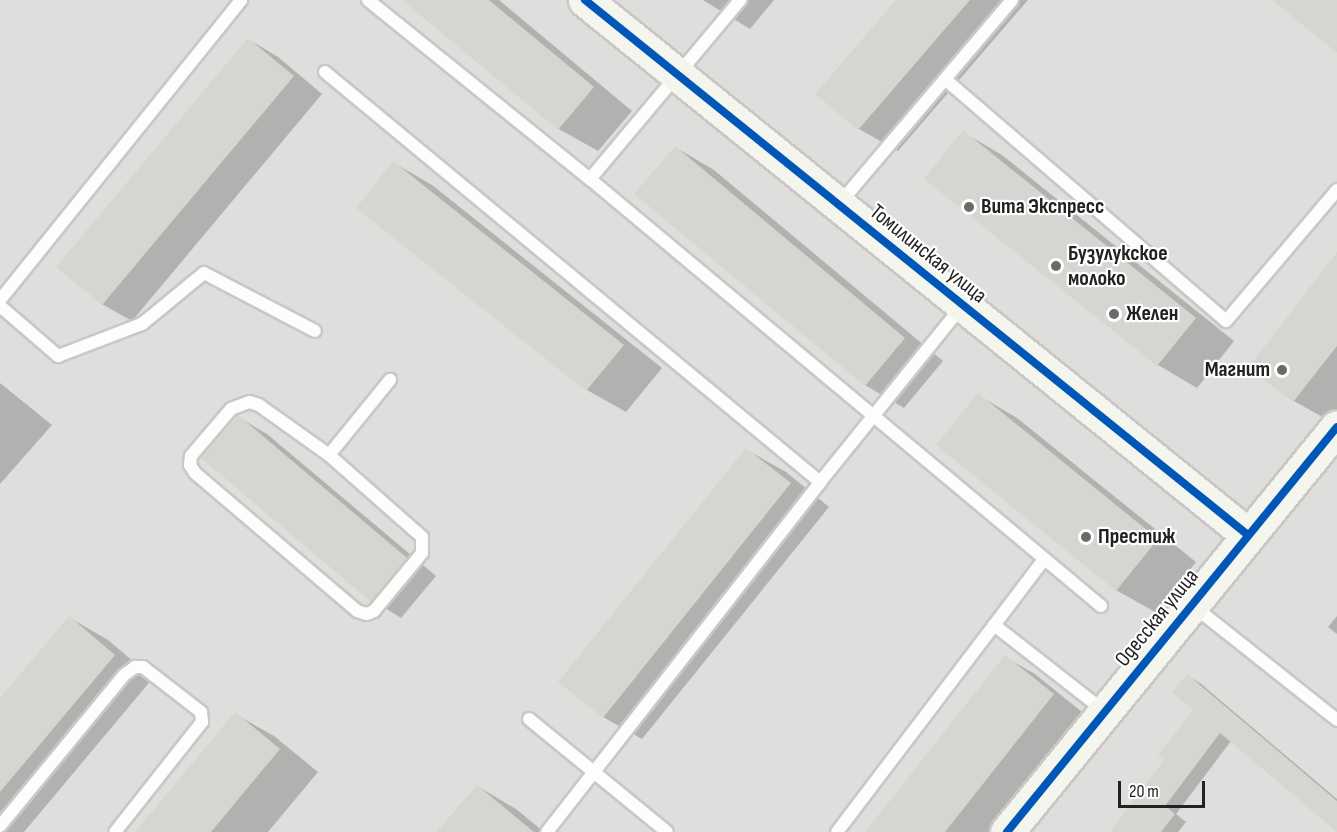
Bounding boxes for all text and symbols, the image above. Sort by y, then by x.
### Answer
place label: Вита Экспресс [981,194,1104,220]
street label: Томилинская улица [864,199,992,309]
marker: Вита Экспресс [962,200,976,214]
place label: Бузулукское молоко [1068,240,1168,292]
marker: Бузулукское молоко [1049,259,1063,273]
place label: Желен [1126,301,1178,327]
marker: Желен [1107,307,1121,321]
place label: Магнит [1205,357,1270,383]
marker: Магнит [1275,363,1289,377]
place label: Престиж [1098,524,1175,550]
marker: Престиж [1079,530,1093,544]
street label: Одесская улица [1110,564,1204,672]
scale bar [1121,769,1208,807]
text: 20 m [1129,781,1159,802]

